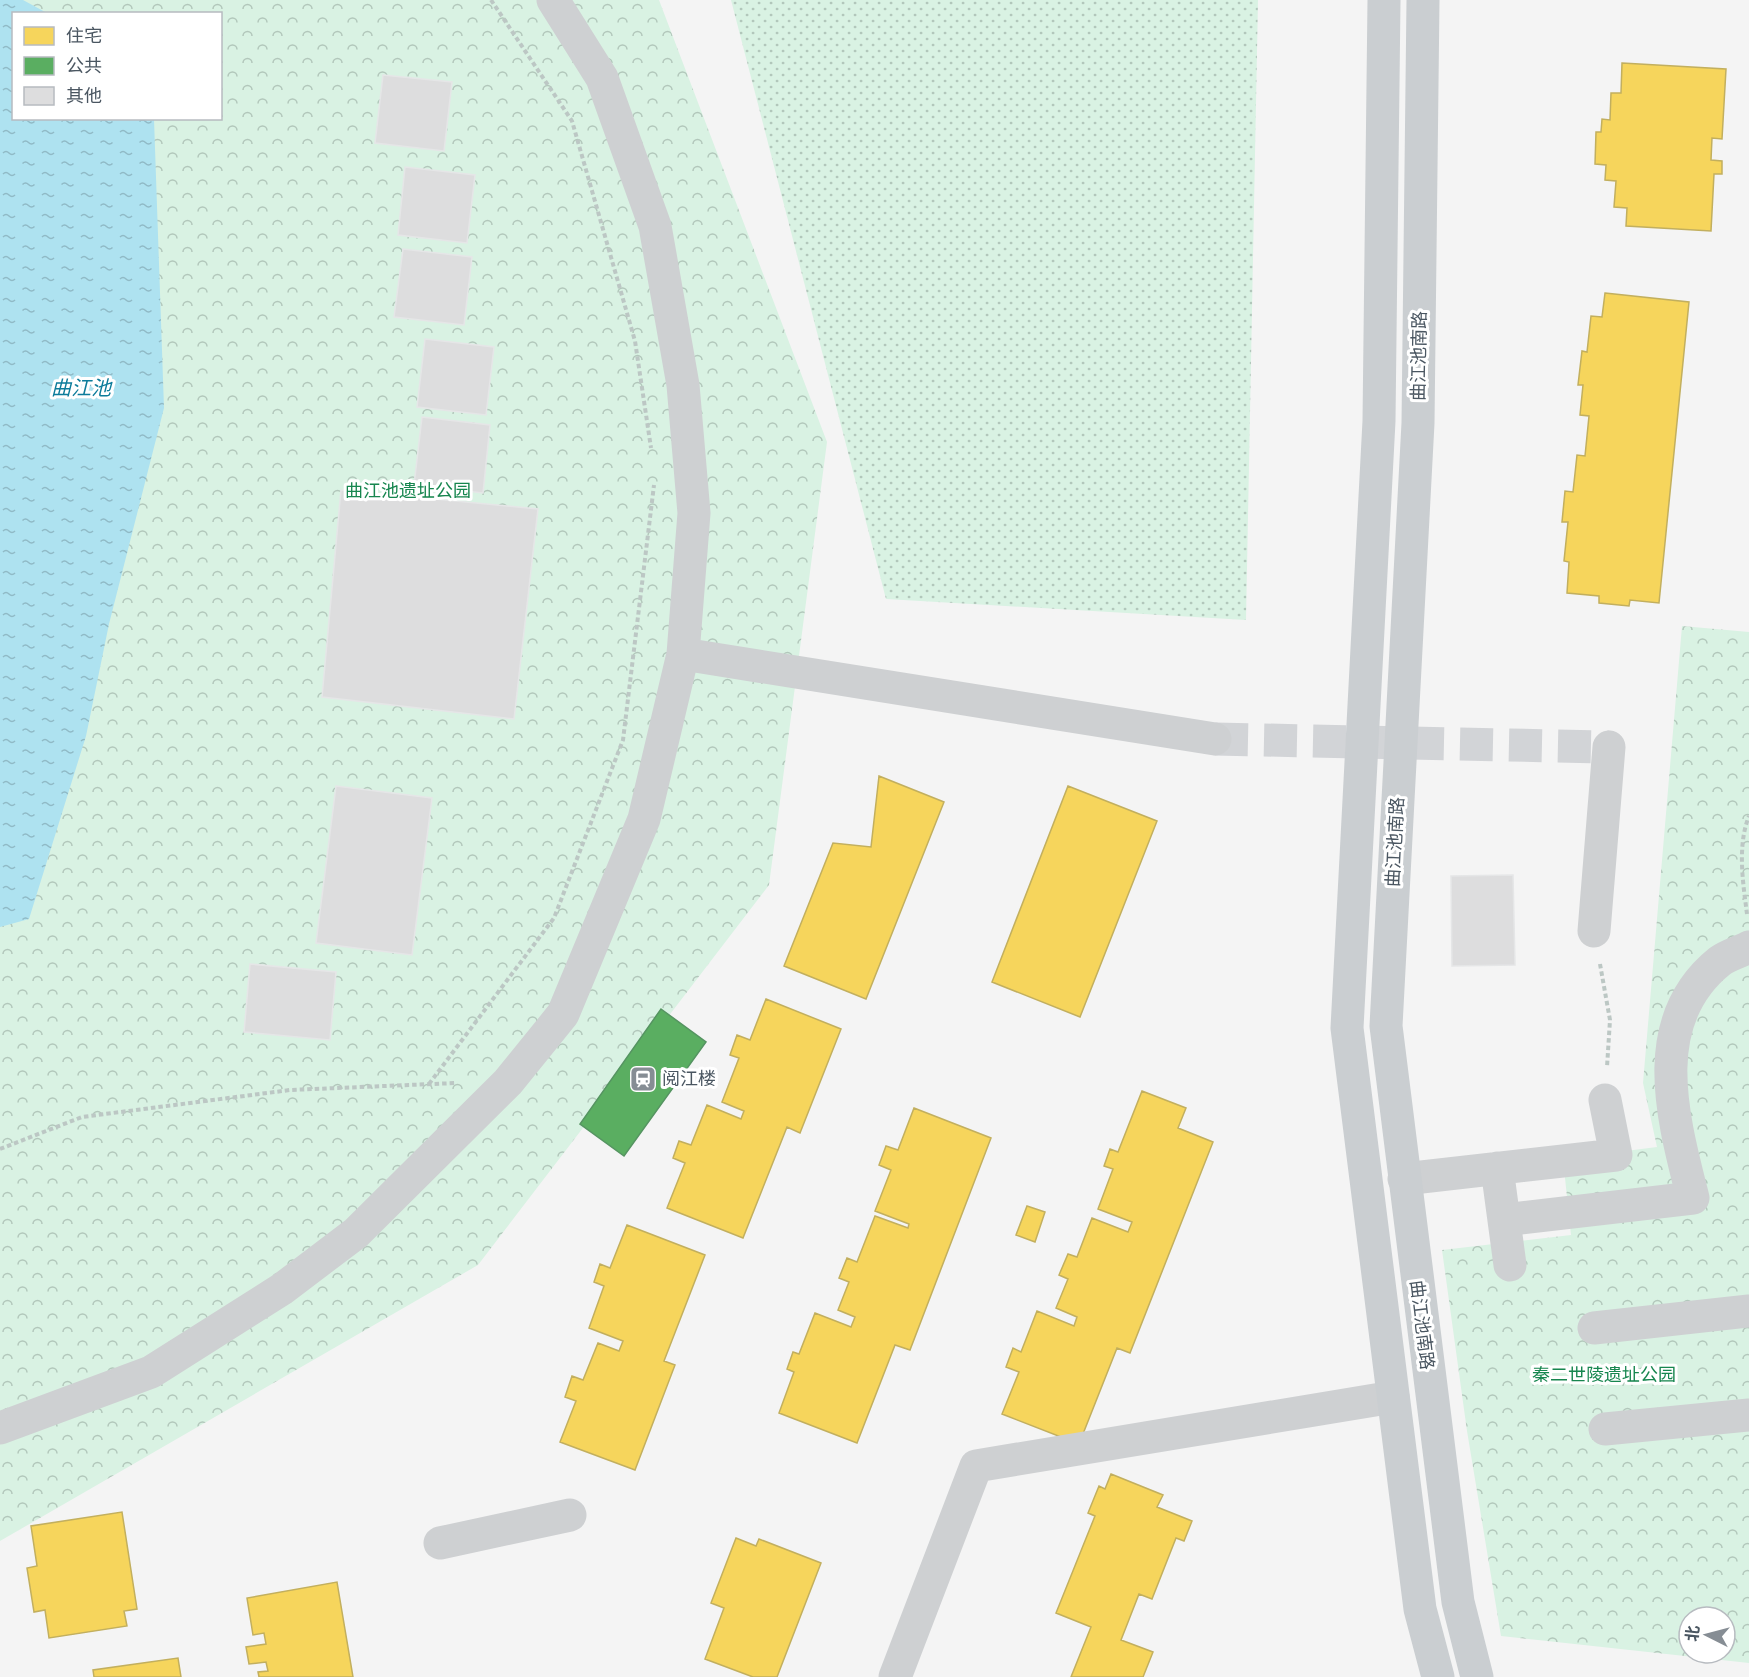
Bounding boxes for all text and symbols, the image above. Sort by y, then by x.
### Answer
legend [12,12,222,120]
text: 住宅 [66,25,102,47]
text: 公共 [66,55,102,77]
text: 其他 [66,85,102,107]
street label: 曲江池南路 [1407,311,1431,401]
water label: 曲江池 [51,376,113,400]
park label: 曲江池遗址公园 [345,480,471,502]
street label: 曲江池南路 [1382,796,1408,888]
station icon: 阅江楼 [628,1064,658,1094]
place label: 阅江楼 [662,1068,716,1090]
street label: 曲江池南路 [1406,1279,1438,1371]
park label: 秦二世陵遗址公园 [1532,1364,1676,1386]
north arrow [1677,1605,1737,1665]
text: 北 [1682,1625,1703,1642]

